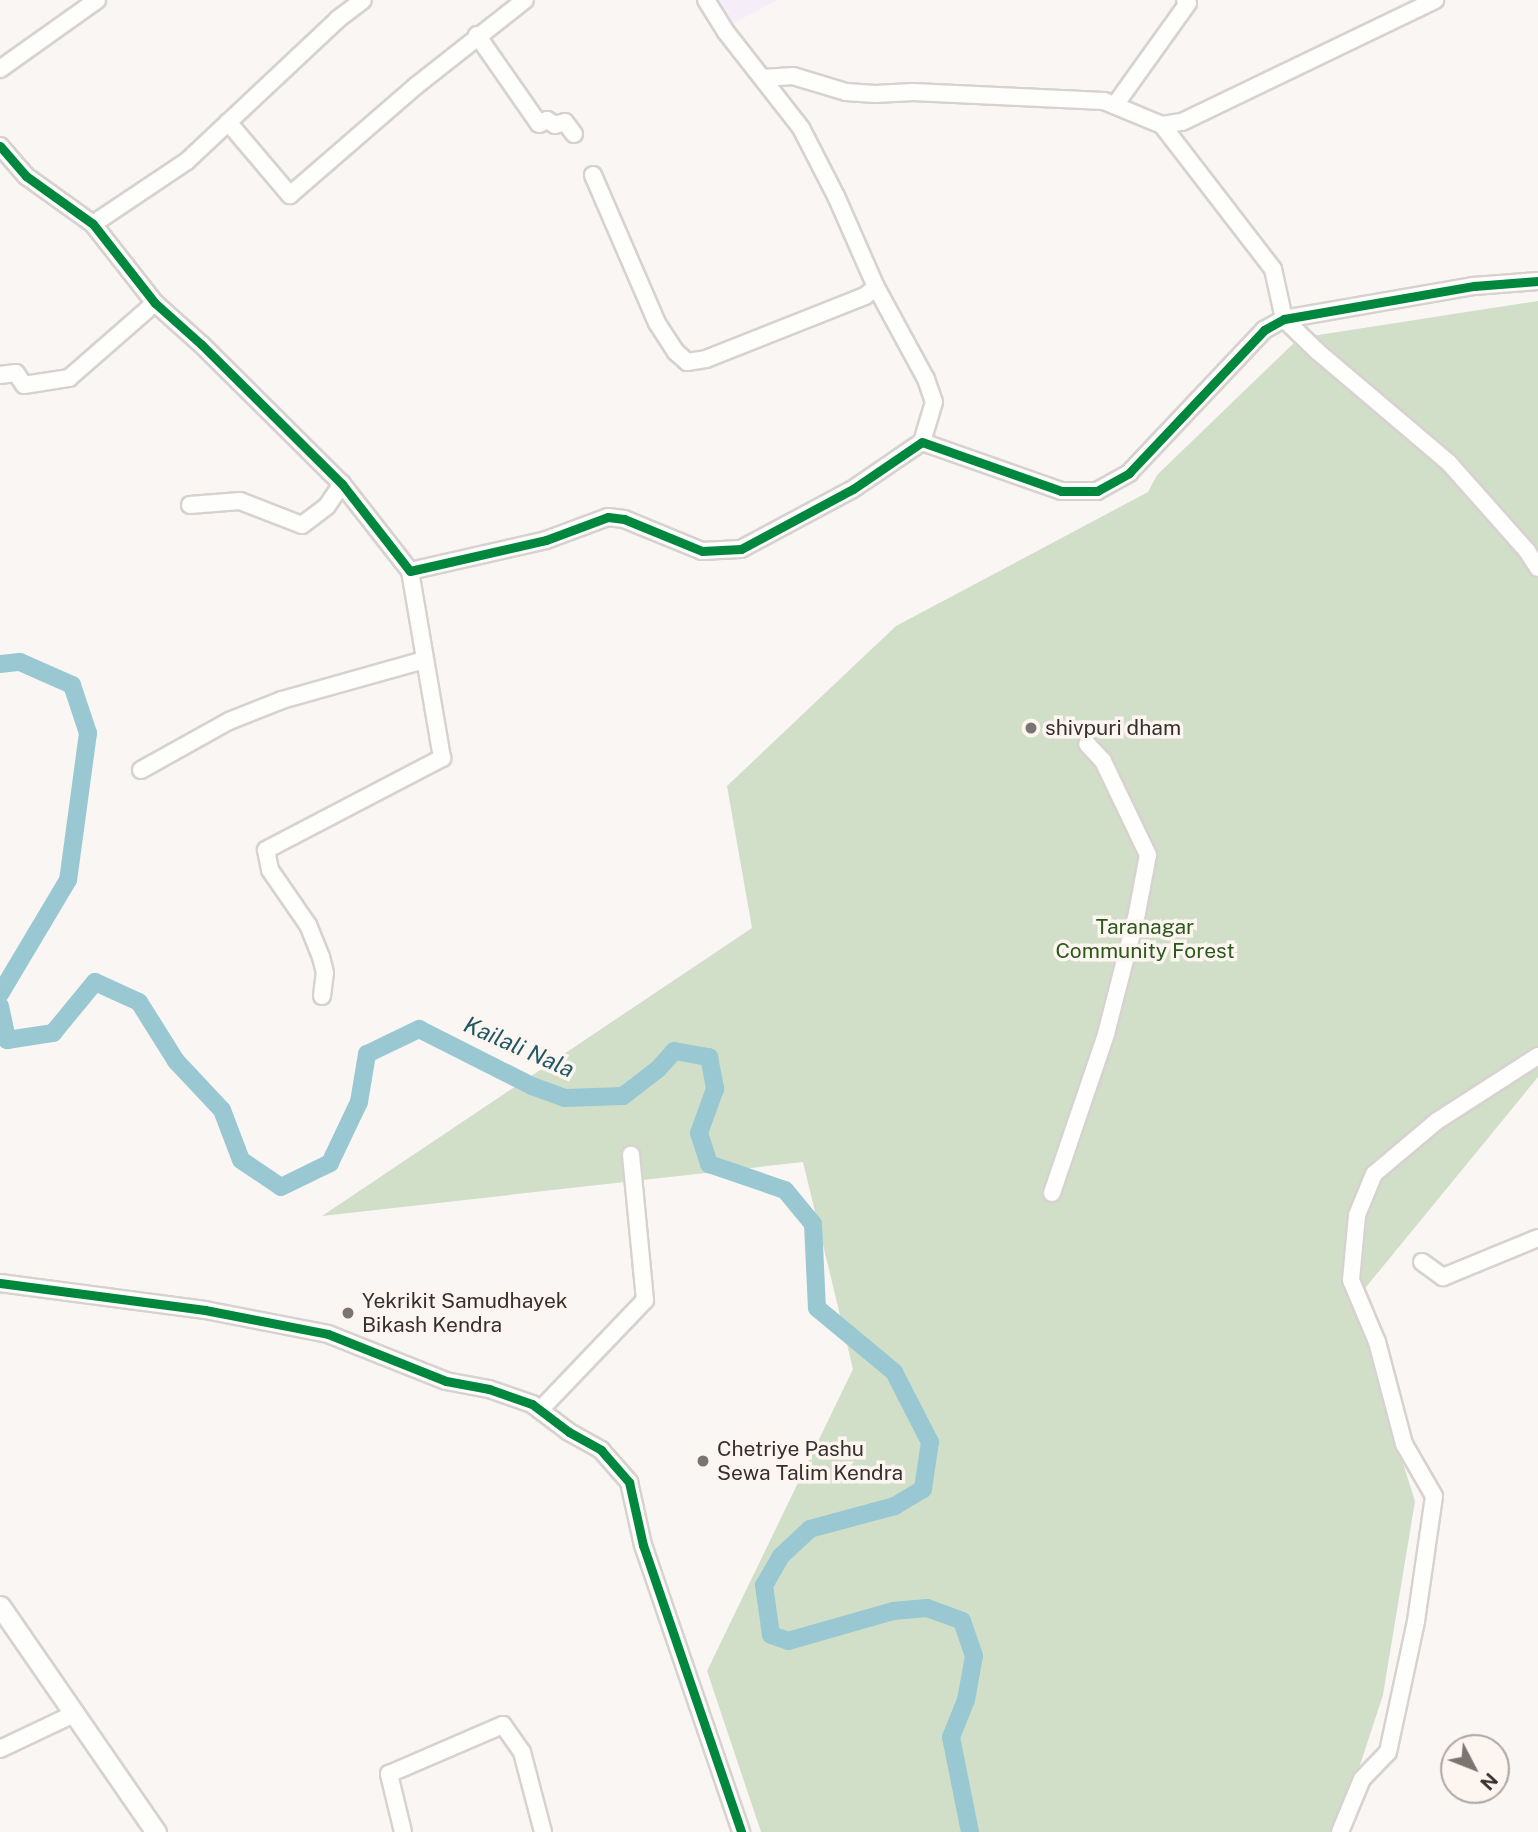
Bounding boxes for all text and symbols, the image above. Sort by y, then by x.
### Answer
place label: shivpuri dham [1045,715,1181,741]
marker: shivpuri dham [1023,720,1039,736]
park label: Taranagar Community Forest [1055,914,1235,964]
water label: Kailali Nala [460,1010,578,1084]
place label: Yekrikit Samudhayek Bikash Kendra [362,1288,568,1338]
marker: Yekrikit Samudhayek Bikash Kendra [340,1305,356,1321]
place label: Chetriye Pashu Sewa Talim Kendra [717,1436,903,1486]
marker: Chetriye Pashu Sewa Talim Kendra [695,1453,711,1469]
north arrow [1440,1734,1510,1804]
text: N [1476,1769,1502,1795]

